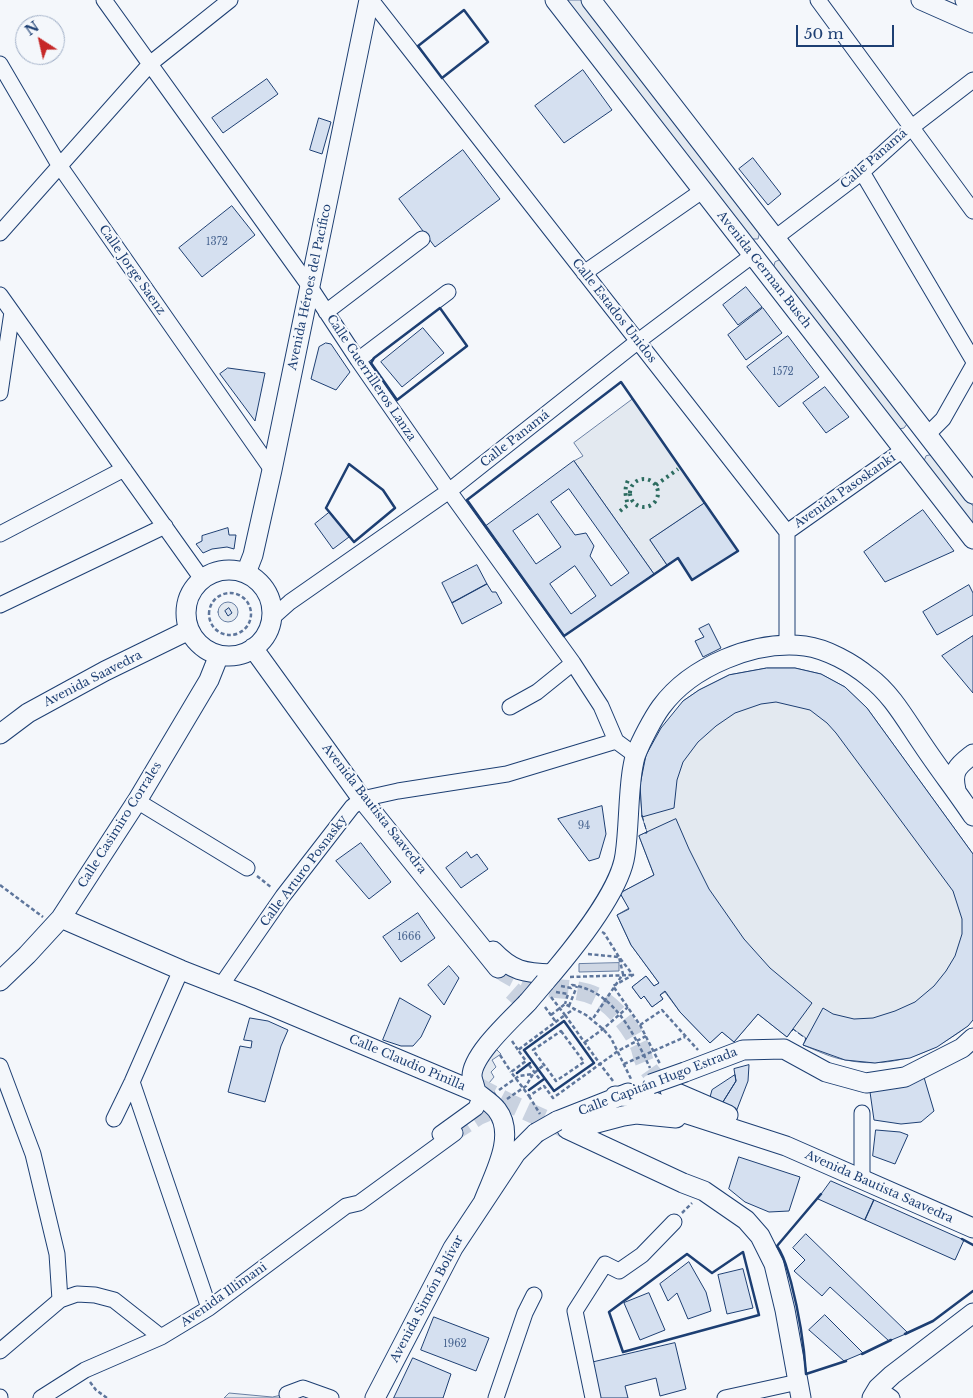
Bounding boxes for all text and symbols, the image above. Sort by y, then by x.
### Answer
north arrow [15,15,65,65]
scale bar [798,15,896,47]
text: N [21,17,43,40]
text: 50 m [804,24,844,43]
street label: Calle Panamá [838,126,910,192]
street label: Avenida Héroes del Pacífico [285,203,335,371]
street label: Avenida German Busch [714,209,814,331]
street label: Calle Jorge Saenz [96,222,168,318]
house number: 1372 [206,236,228,248]
street label: Calle Estados Unidos [569,256,659,366]
street label: Calle Guerrilleros Lanza [323,312,419,444]
house number: 1572 [772,366,794,378]
street label: Calle Panamá [478,408,552,470]
street label: Avenida Pasoskanki [792,451,898,531]
street label: Avenida Saavedra [41,648,145,710]
street label: Avenida Bautista Saavedra [319,741,429,877]
street label: Calle Casimiro Corrales [75,759,165,891]
street label: Calle Arturo Posnasky [257,813,351,929]
house number: 94 [578,820,590,832]
house number: 1666 [397,931,421,943]
street label: Calle Claudio Pinilla [347,1032,467,1094]
street label: Calle Capitán Hugo Estrada [577,1045,739,1119]
street label: Avenida Bautista Saavedra [803,1148,955,1226]
street label: Avenida Simón Bolívar [387,1233,467,1365]
street label: Avenida Illimani [178,1260,270,1330]
house number: 1962 [443,1338,467,1350]

